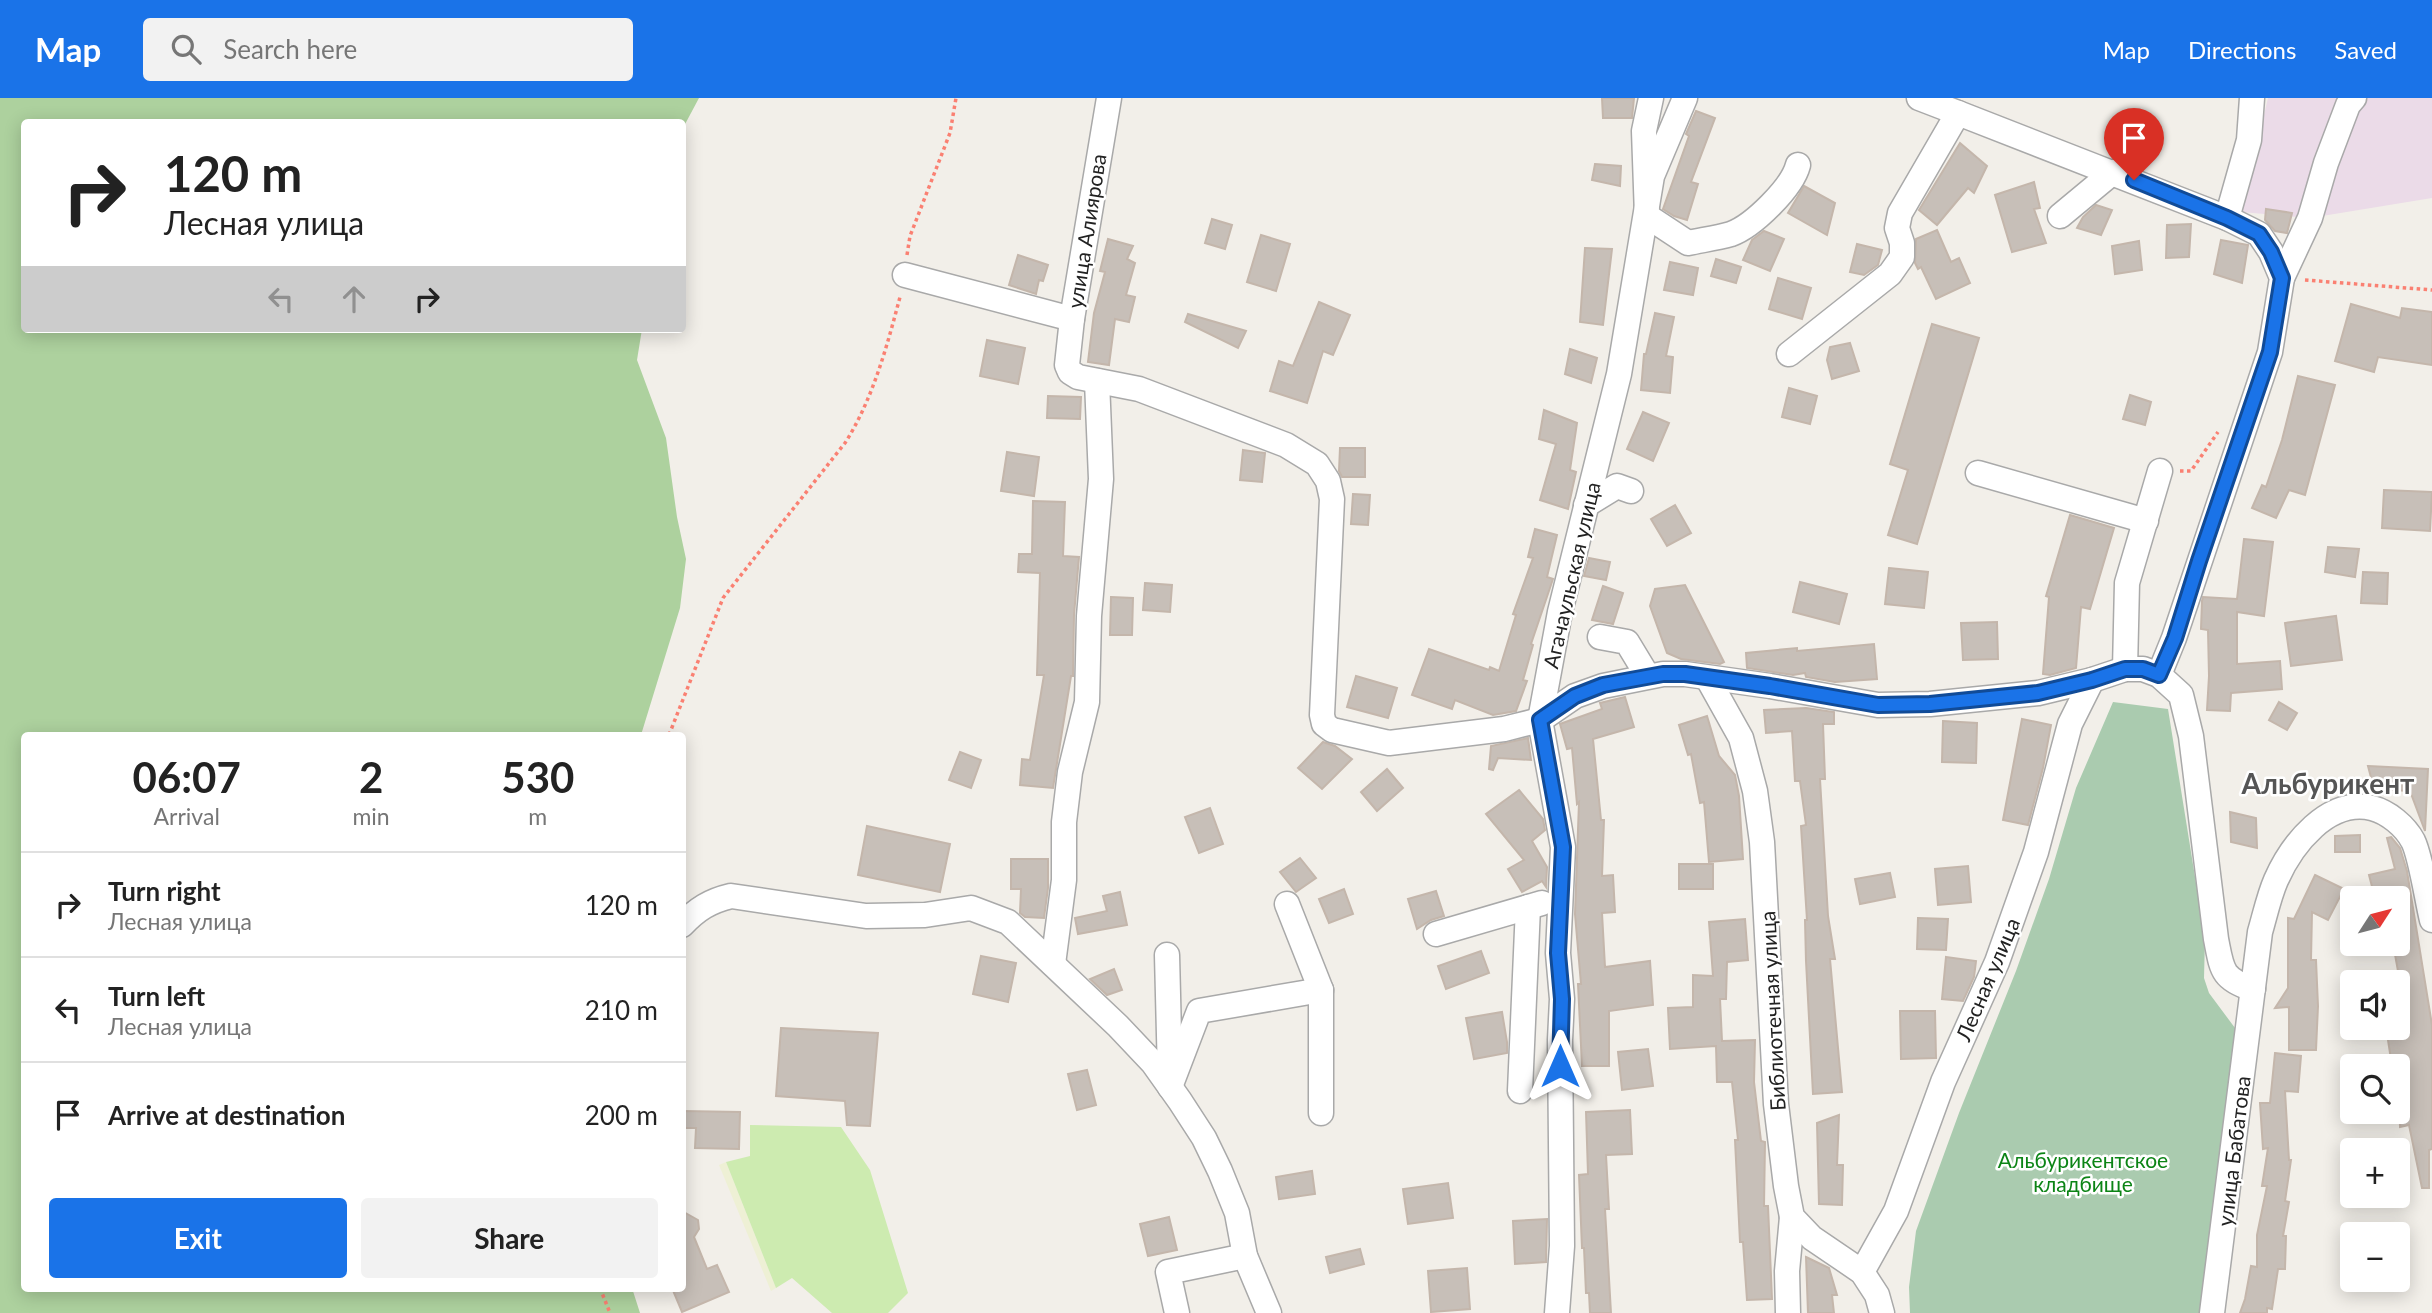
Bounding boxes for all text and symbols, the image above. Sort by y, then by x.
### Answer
search box [143,18,633,81]
text: Map [35,29,101,69]
icon: search [167,30,205,68]
text: Search here [223,33,357,65]
text: Map [2103,35,2150,64]
text: Directions [2188,35,2296,64]
text: Saved [2334,35,2397,64]
pin [2104,108,2164,180]
icon: arrive [2115,119,2153,157]
text: 120 m [164,144,302,202]
icon: right [49,147,140,238]
street label: улица Алиярова [1061,152,1111,310]
text: Лесная улица [164,203,364,242]
icon: left [262,280,300,318]
icon: ahead [335,280,373,318]
icon: right [408,280,446,318]
street label: Агачаульская улица [1537,479,1605,671]
text: 06:07 [133,752,241,802]
text: 2 [359,752,383,802]
text: 530 [501,752,574,802]
district label: Альбурикент [2241,766,2415,800]
text: Arrival [154,802,220,830]
text: min [352,802,390,830]
text: m [528,802,547,830]
text: Turn right [108,875,221,907]
icon: right [49,886,87,924]
north arrow [2340,886,2410,956]
map controls [2340,886,2410,1292]
text: 120 m [585,889,658,921]
text: Лесная улица [108,907,252,935]
street label: Библиотечная улица [1754,910,1790,1112]
street label: Лесная улица [1949,914,2024,1045]
button: sound [2340,970,2410,1040]
text: Turn left [108,980,205,1012]
icon: left [49,991,87,1029]
text: 210 m [585,994,658,1026]
text: Лесная улица [108,1012,252,1040]
position arrow [1523,1029,1597,1103]
button: search [2340,1054,2410,1124]
street label: улица Бабатова [2211,1074,2255,1228]
icon: arrive [49,1096,87,1134]
text: Arrive at destination [108,1099,345,1131]
text: 200 m [585,1099,658,1131]
button: + [2340,1138,2410,1208]
park label: Альбурикентское кладбище [1998,1147,2168,1196]
button: Exit [49,1198,347,1278]
button: Share [361,1198,658,1278]
button: − [2340,1222,2410,1292]

